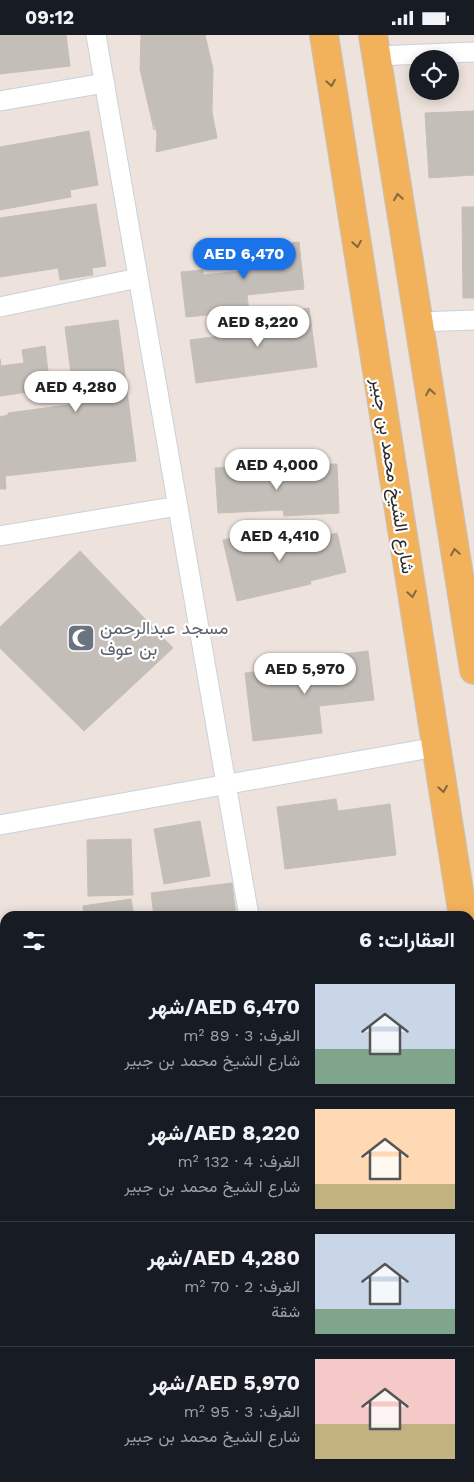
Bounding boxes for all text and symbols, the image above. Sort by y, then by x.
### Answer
text: 09:12 [25,6,74,29]
map controls [409,50,459,100]
button: locate [409,50,459,100]
one-way arrow [325,80,336,88]
one-way arrow [394,192,404,201]
pin: AED 6,470 [187,237,301,280]
one-way arrow [351,239,361,248]
text: AED 6,470 [204,244,284,263]
pin: AED 8,220 [201,305,315,348]
text: AED 8,220 [217,312,299,331]
pin: AED 4,280 [19,371,133,413]
street label: شارع الشيخ محمد بن جبير [366,376,419,575]
text: AED 4,280 [35,377,117,396]
one-way arrow [425,387,435,396]
pin: AED 4,000 [220,449,334,491]
text: AED 4,000 [236,455,318,474]
pin: AED 4,410 [223,519,337,562]
text: AED 4,410 [241,526,319,545]
one-way arrow [451,548,461,557]
one-way arrow [406,591,417,599]
place label: مسجد عبدالرحمن بن عوف [100,617,228,660]
mosque icon: مسجد عبدالرحمن بن عوف [66,623,96,653]
pin: AED 5,970 [248,653,362,695]
text: AED 5,970 [265,659,345,678]
one-way arrow [437,786,448,794]
icon: filters [20,927,48,955]
text: العقارات: 6 [359,927,455,952]
text: AED 6,470/شهر [149,994,300,1019]
icon: home [355,1004,415,1064]
text: الغرف: 3 · 89 m² [183,1026,300,1045]
text: شارع الشيخ محمد بن جبير [124,1051,300,1070]
text: AED 8,220/شهر [148,1120,300,1145]
icon: home [355,1129,415,1189]
text: الغرف: 4 · 132 m² [178,1152,300,1171]
text: شارع الشيخ محمد بن جبير [124,1177,300,1196]
text: AED 4,280/شهر [147,1245,300,1270]
icon: home [355,1254,415,1314]
text: الغرف: 2 · 70 m² [184,1277,300,1296]
text: شقة [271,1302,300,1321]
text: AED 5,970/شهر [150,1370,300,1395]
icon: home [355,1379,415,1439]
text: الغرف: 3 · 95 m² [184,1402,300,1421]
text: شارع الشيخ محمد بن جبير [124,1427,300,1446]

